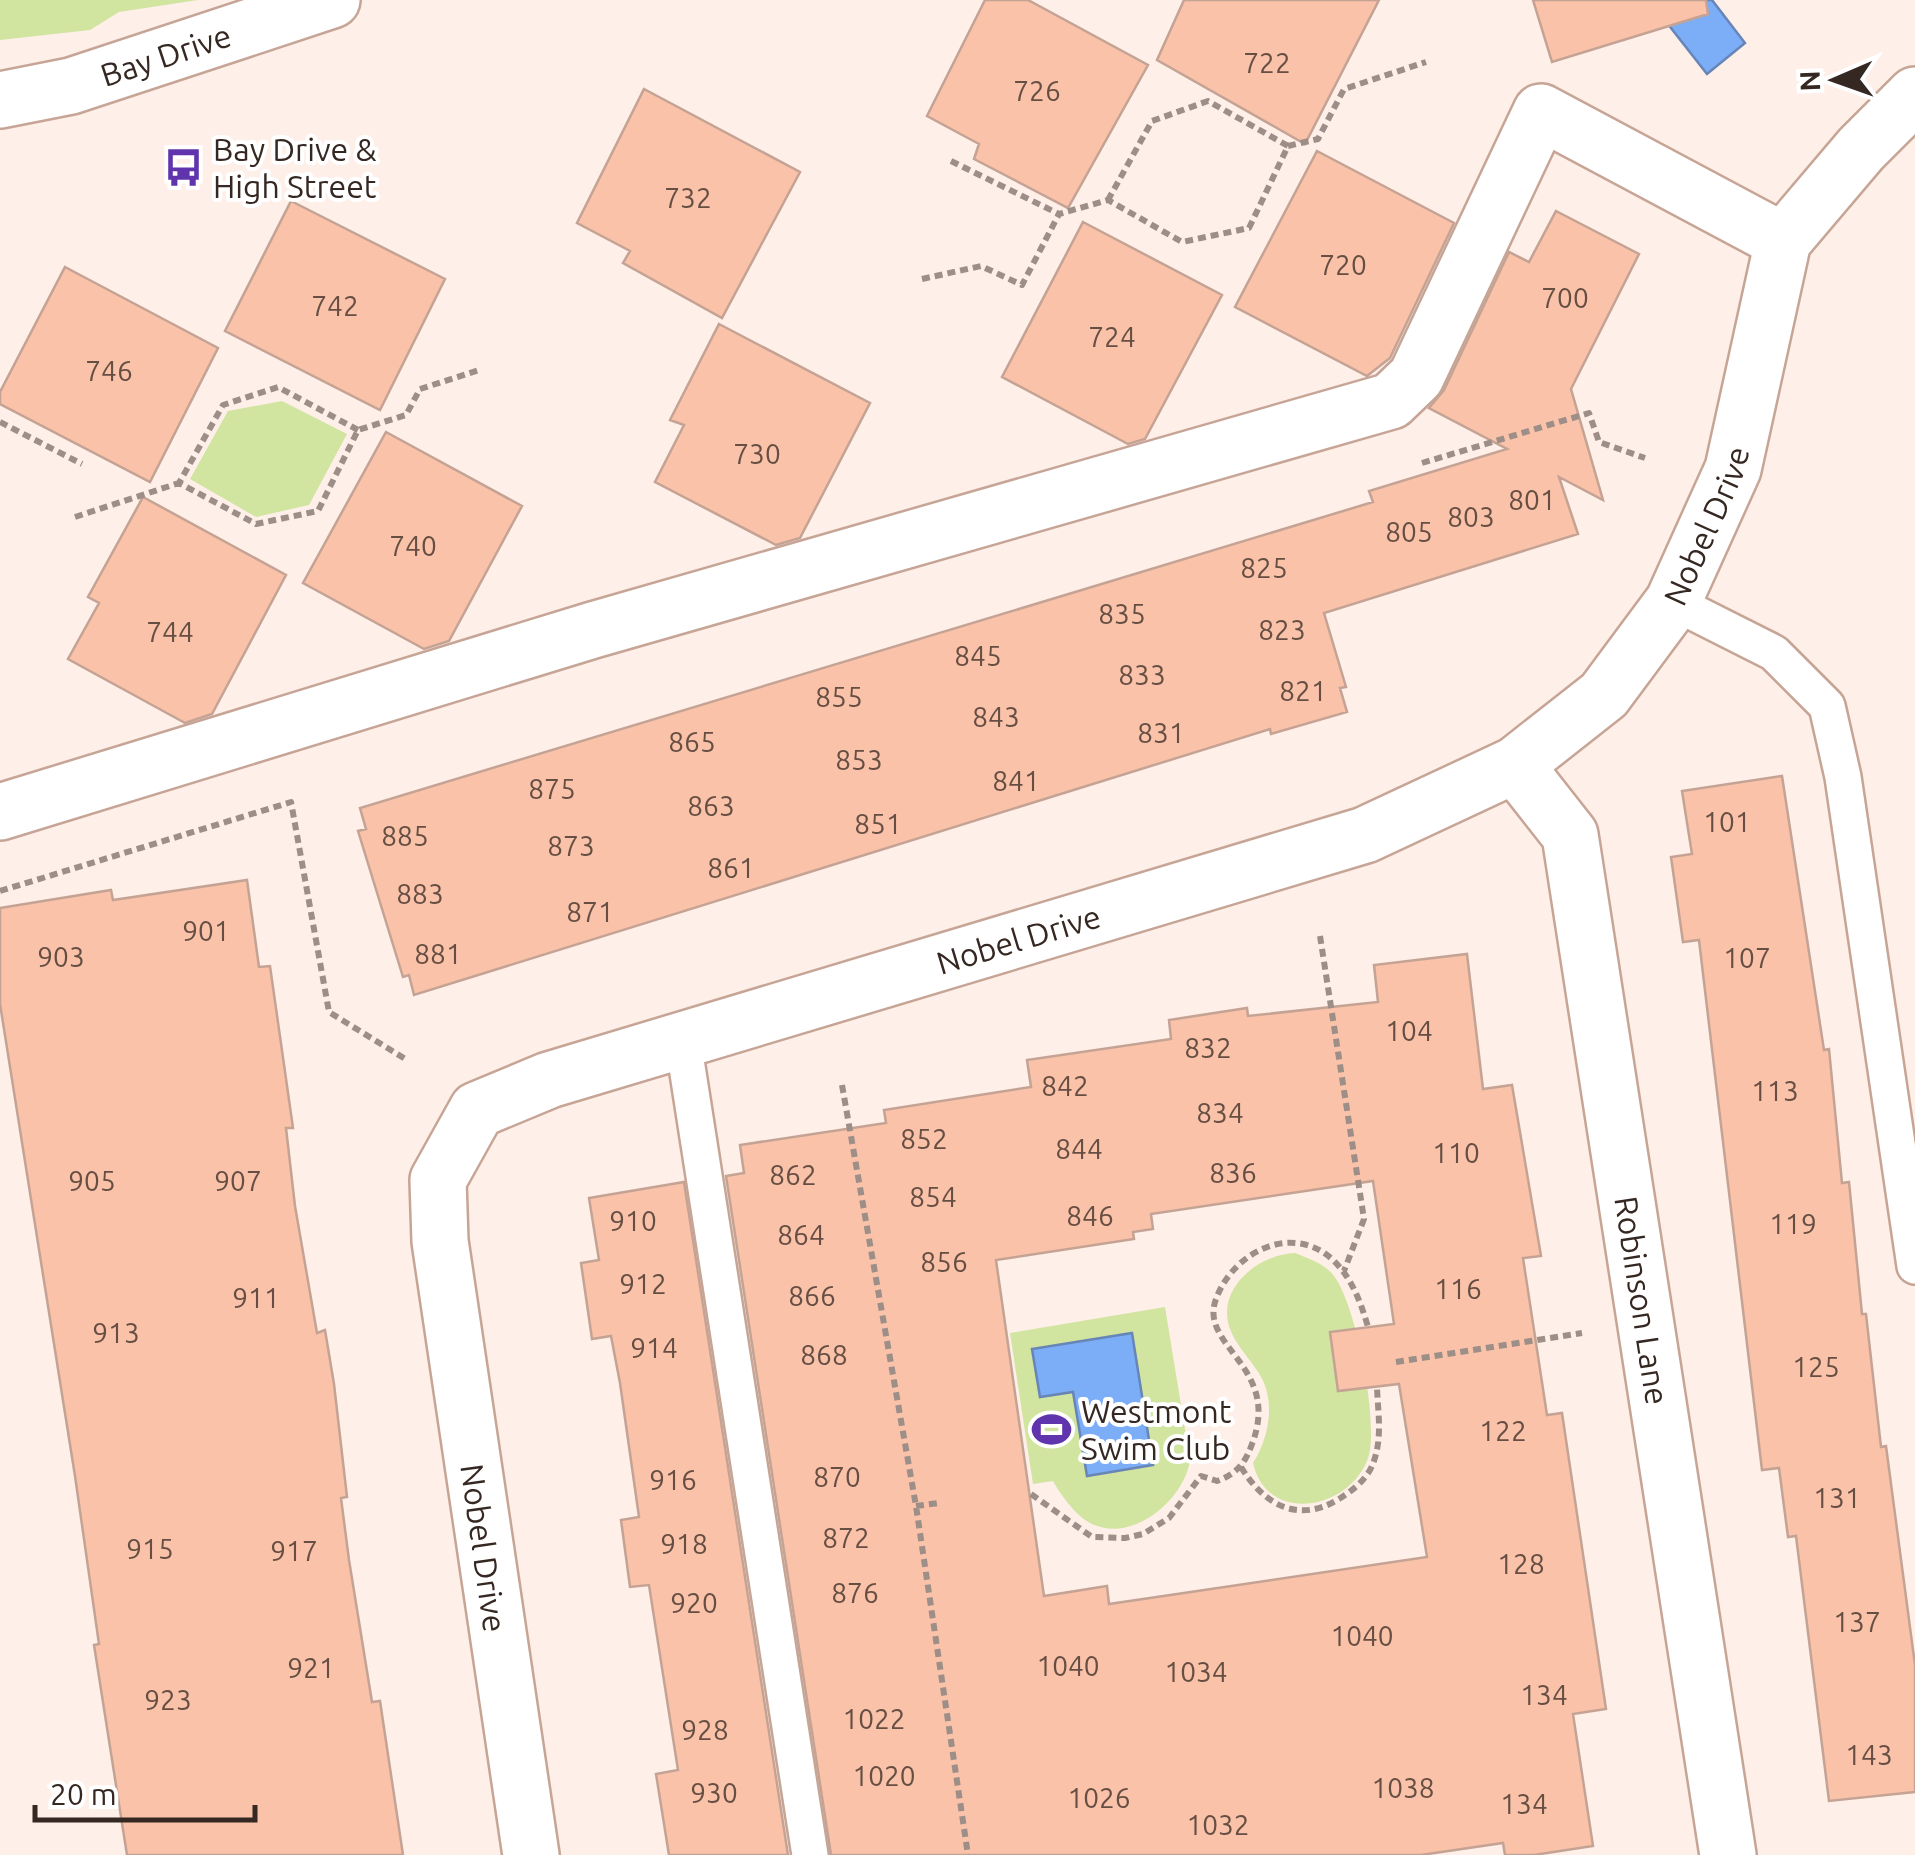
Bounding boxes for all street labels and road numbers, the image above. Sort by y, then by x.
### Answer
street label: Bay Drive [96,17,235,93]
street label: Nobel Drive [1656,443,1755,610]
street label: Nobel Drive [932,897,1105,981]
street label: Robinson Lane [1608,1194,1676,1407]
street label: Nobel Drive [454,1462,514,1634]

